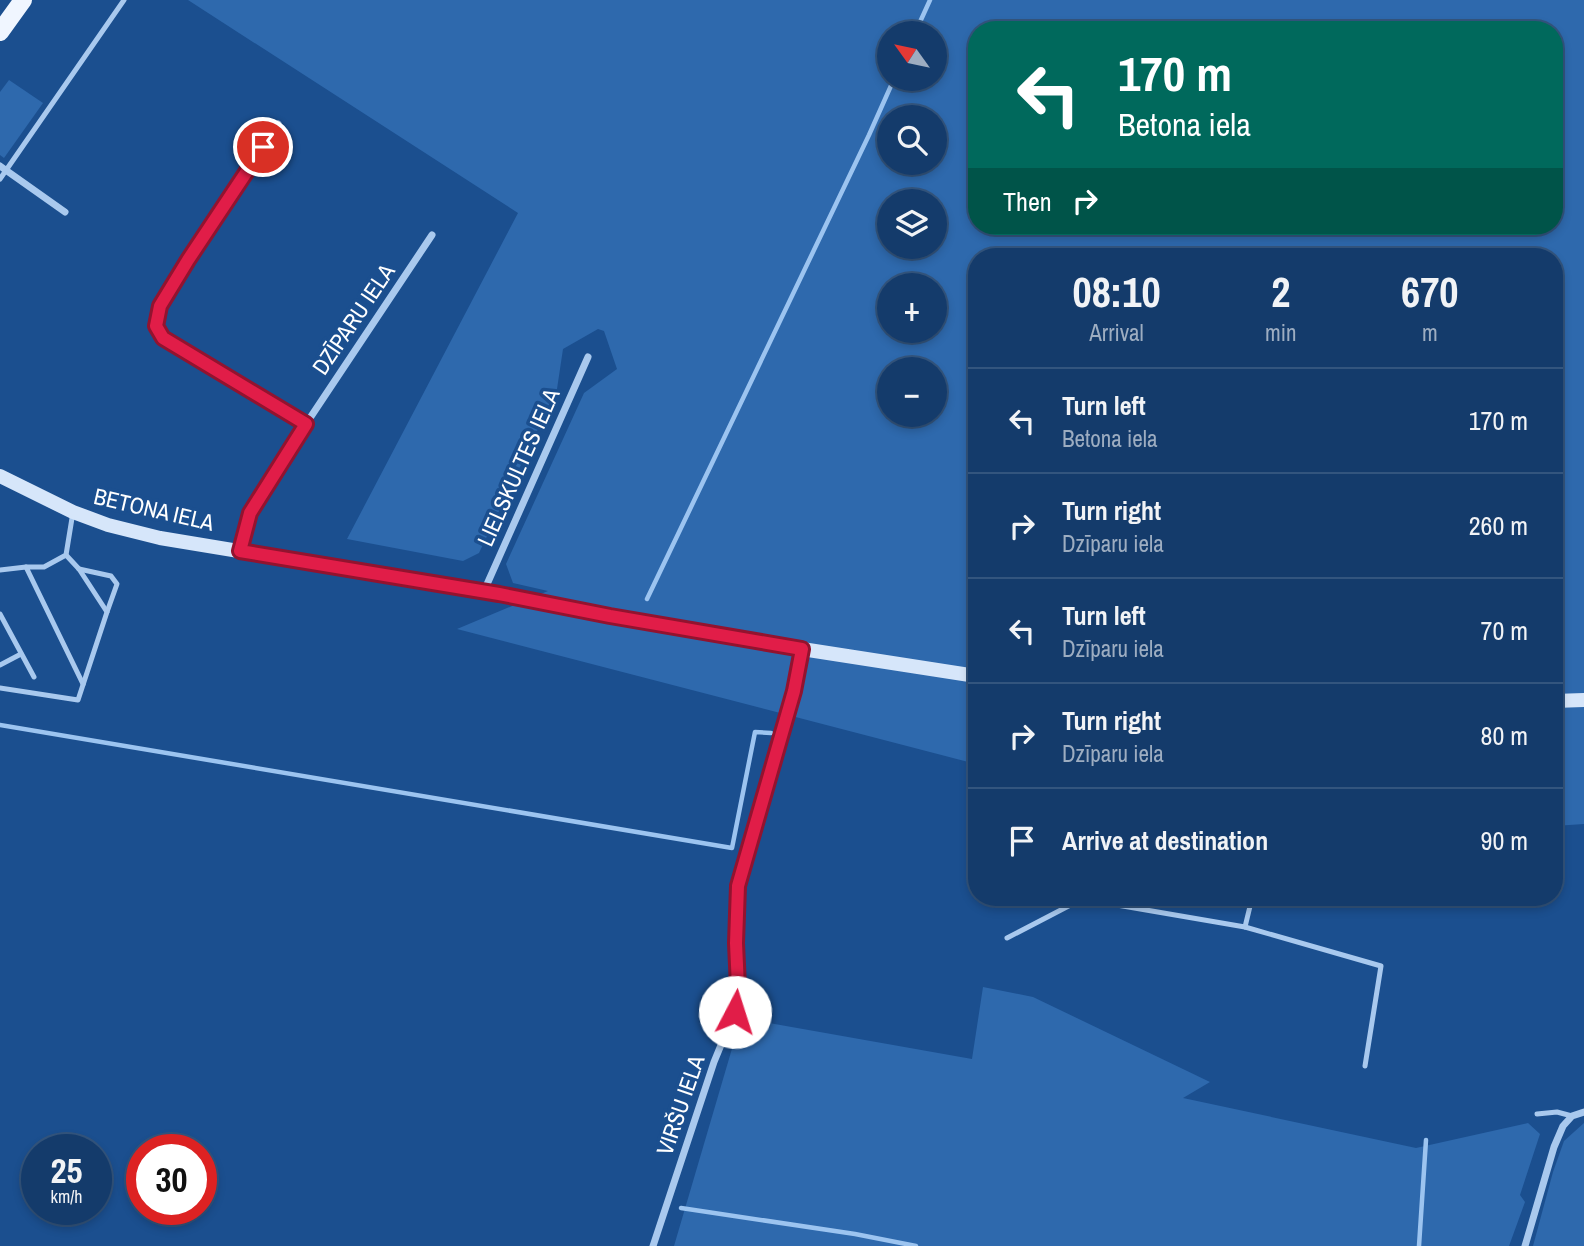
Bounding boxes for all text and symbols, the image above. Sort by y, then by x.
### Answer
north arrow [877,21,947,91]
map controls [877,21,947,427]
text: 170 m [1118,40,1232,106]
icon: left [1003,49,1094,140]
text: Betona iela [1118,103,1251,146]
button: search [877,105,947,175]
pin [233,117,293,177]
icon: arrive [244,128,282,166]
icon: right [1066,182,1104,220]
text: Then [1003,184,1052,219]
button: layers [877,189,947,259]
street label: DZĪPARU IELA [304,257,402,381]
text: 08:10 [1073,264,1161,320]
text: 2 [1271,264,1290,320]
text: 670 [1401,264,1459,320]
button: + [877,273,947,343]
text: Arrival [1089,317,1144,348]
text: min [1265,317,1297,348]
text: m [1422,317,1438,348]
button: − [877,357,947,427]
street label: LIELSKULTES IELA [469,383,567,551]
text: Turn left [1062,388,1146,423]
icon: left [1003,402,1041,440]
text: 170 m [1469,403,1528,438]
text: Betona iela [1062,423,1157,454]
street label: BETONA IELA [91,480,217,538]
text: Turn right [1062,493,1161,528]
icon: right [1003,507,1041,545]
text: 260 m [1469,508,1528,543]
text: Dzīparu iela [1062,528,1164,559]
text: Turn left [1062,598,1146,633]
icon: left [1003,612,1041,650]
text: 70 m [1481,613,1528,648]
text: Dzīparu iela [1062,633,1164,664]
text: Turn right [1062,703,1161,738]
icon: right [1003,717,1041,755]
text: 80 m [1481,718,1528,753]
text: Dzīparu iela [1062,738,1164,769]
icon: arrive [1003,822,1041,860]
text: Arrive at destination [1062,823,1268,858]
text: 90 m [1481,823,1528,858]
position arrow [698,975,772,1049]
street label: VIRŠU IELA [648,1050,712,1159]
speed limit sign: 30 [126,1134,217,1225]
text: 25 [51,1147,82,1194]
text: km/h [51,1184,83,1209]

